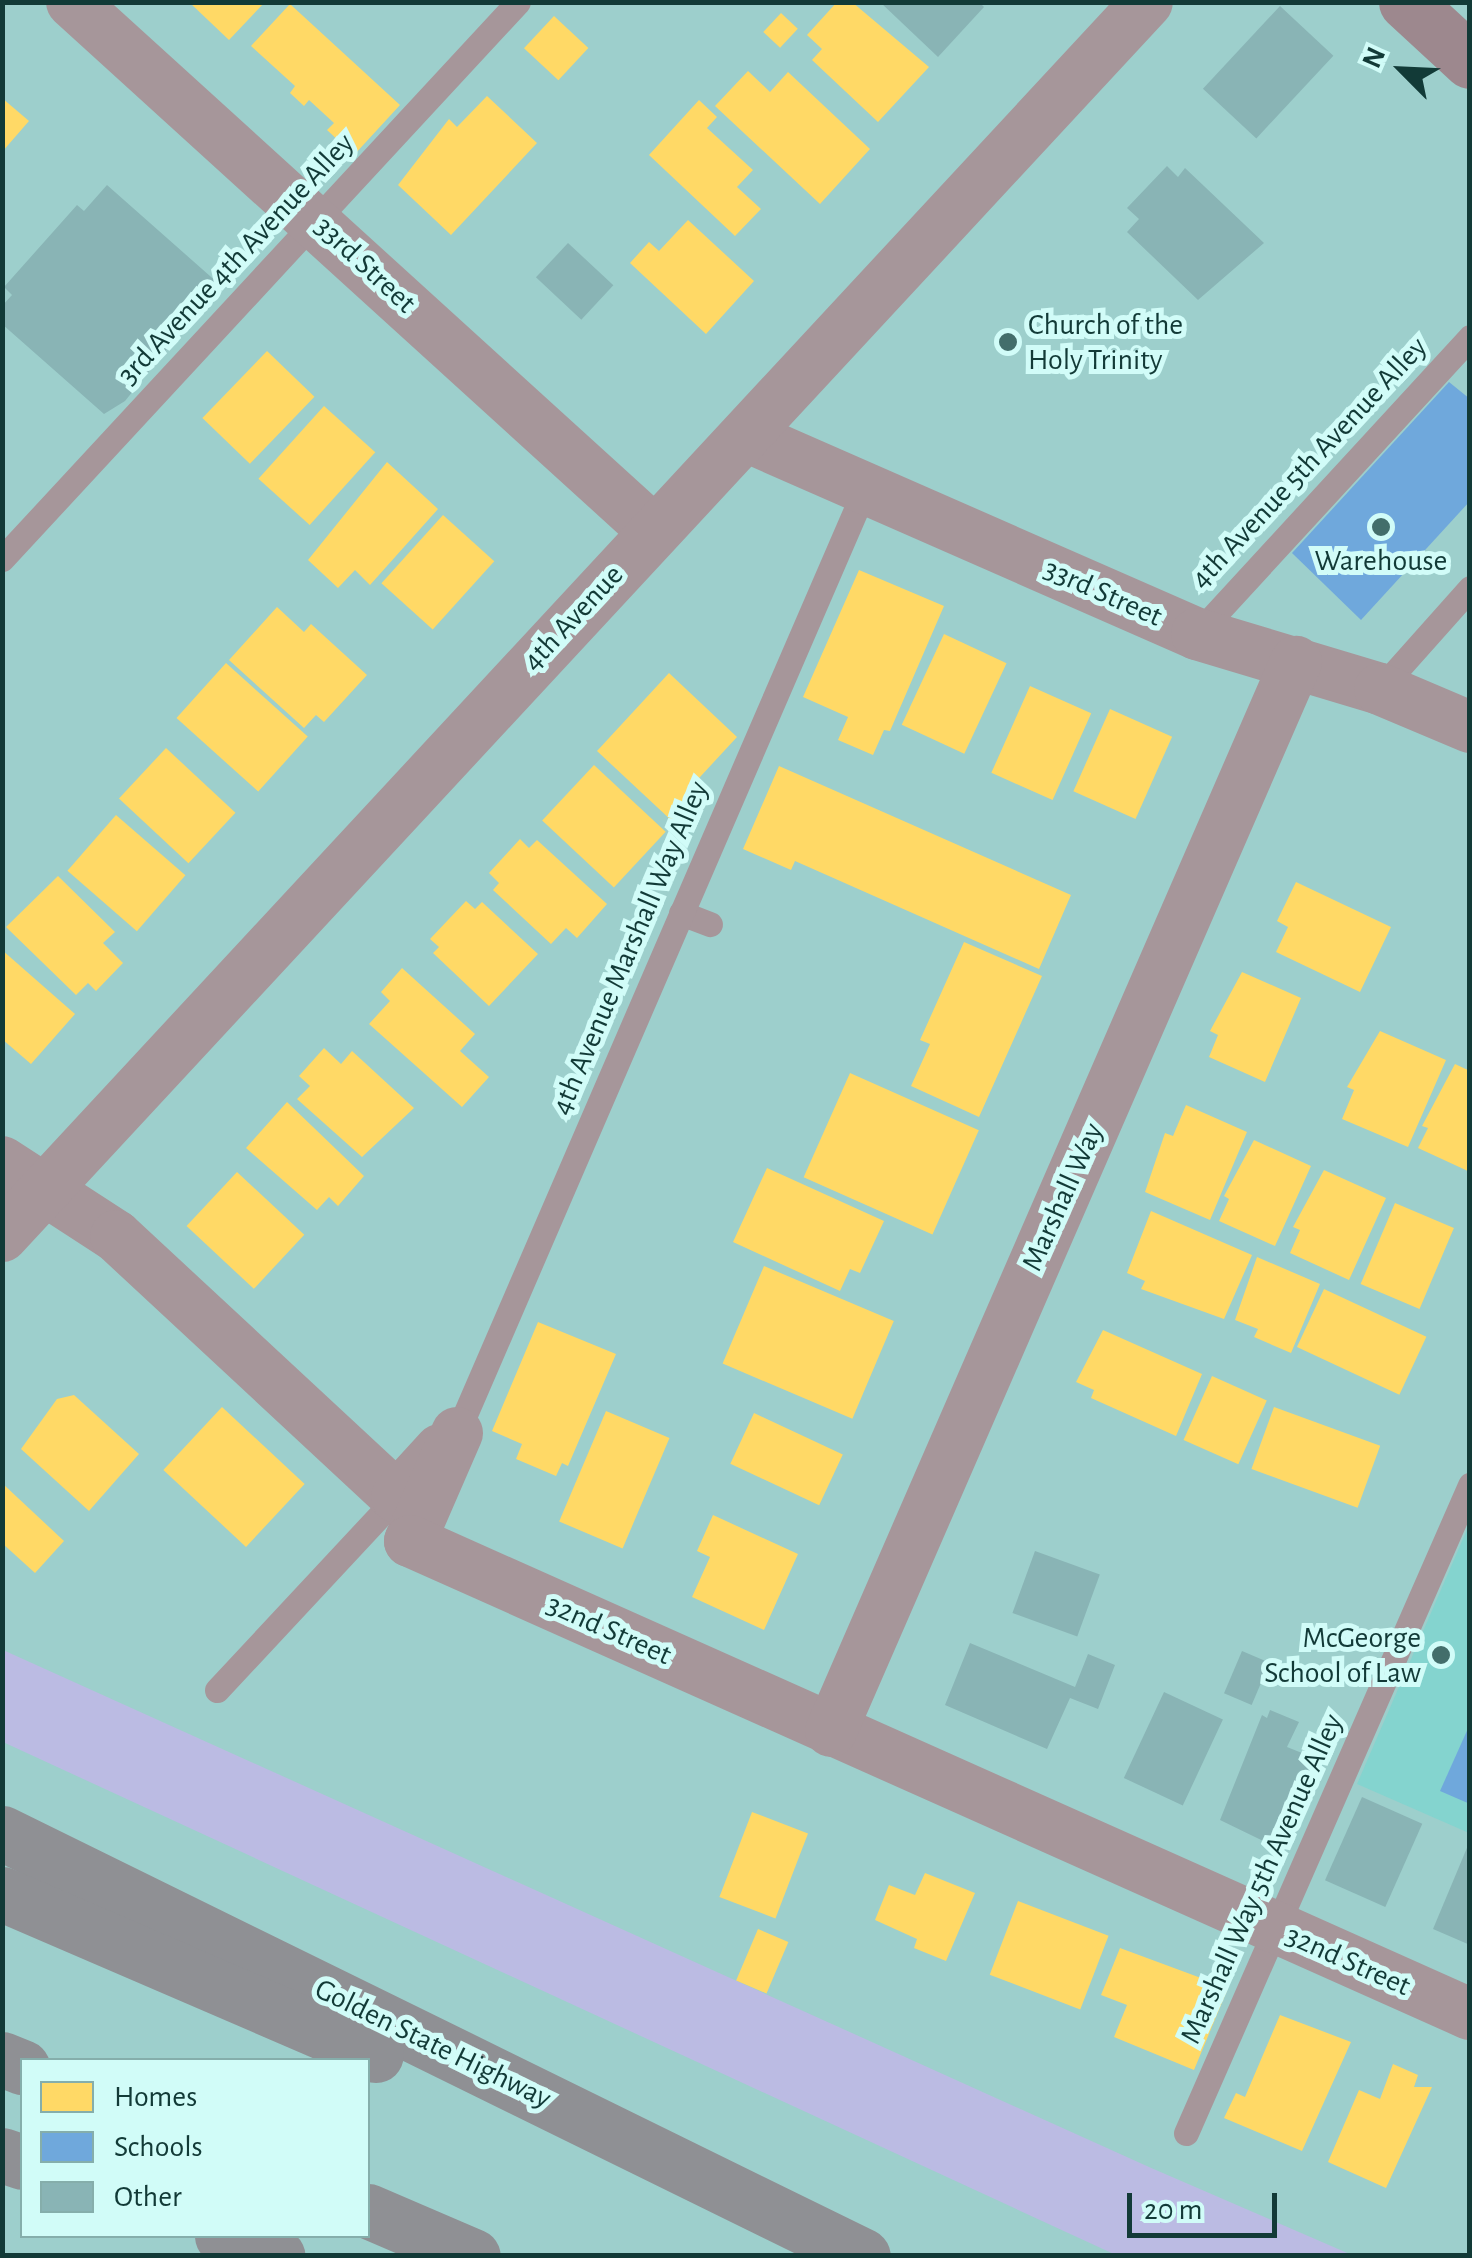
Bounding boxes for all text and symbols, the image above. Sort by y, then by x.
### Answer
north arrow [1352,20,1452,120]
text: N [1358,43,1391,72]
street label: 3rd Avenue 4th Avenue Alley [110,126,362,392]
street label: 33rd Street [307,209,423,321]
place label: Church of the Holy Trinity [1028,307,1183,378]
street label: 4th Avenue 5th Avenue Alley [1183,330,1435,596]
marker: Church of the Holy Trinity [997,331,1019,353]
marker: Warehouse [1370,516,1392,538]
place label: Warehouse [1315,543,1447,579]
street label: 33rd Street [1038,551,1168,635]
street label: 4th Avenue [515,557,631,679]
street label: 4th Avenue Marshall Way Alley [543,776,717,1120]
street label: Marshall Way [1014,1117,1112,1277]
street label: 32nd Street [541,1587,677,1673]
place label: McGeorge School of Law [1264,1620,1421,1690]
marker: McGeorge School of Law [1430,1644,1452,1666]
street label: Marshall Way 5th Avenue Alley [1173,1709,1351,2049]
street label: 32nd Street [1280,1918,1416,2004]
street label: Golden State Highway [309,1971,557,2117]
legend [20,2058,370,2238]
text: Homes [114,2082,197,2112]
text: Schools [114,2132,203,2162]
scale bar [1132,2173,1282,2235]
text: Other [114,2182,182,2212]
text: 20 m [1144,2195,1202,2225]

